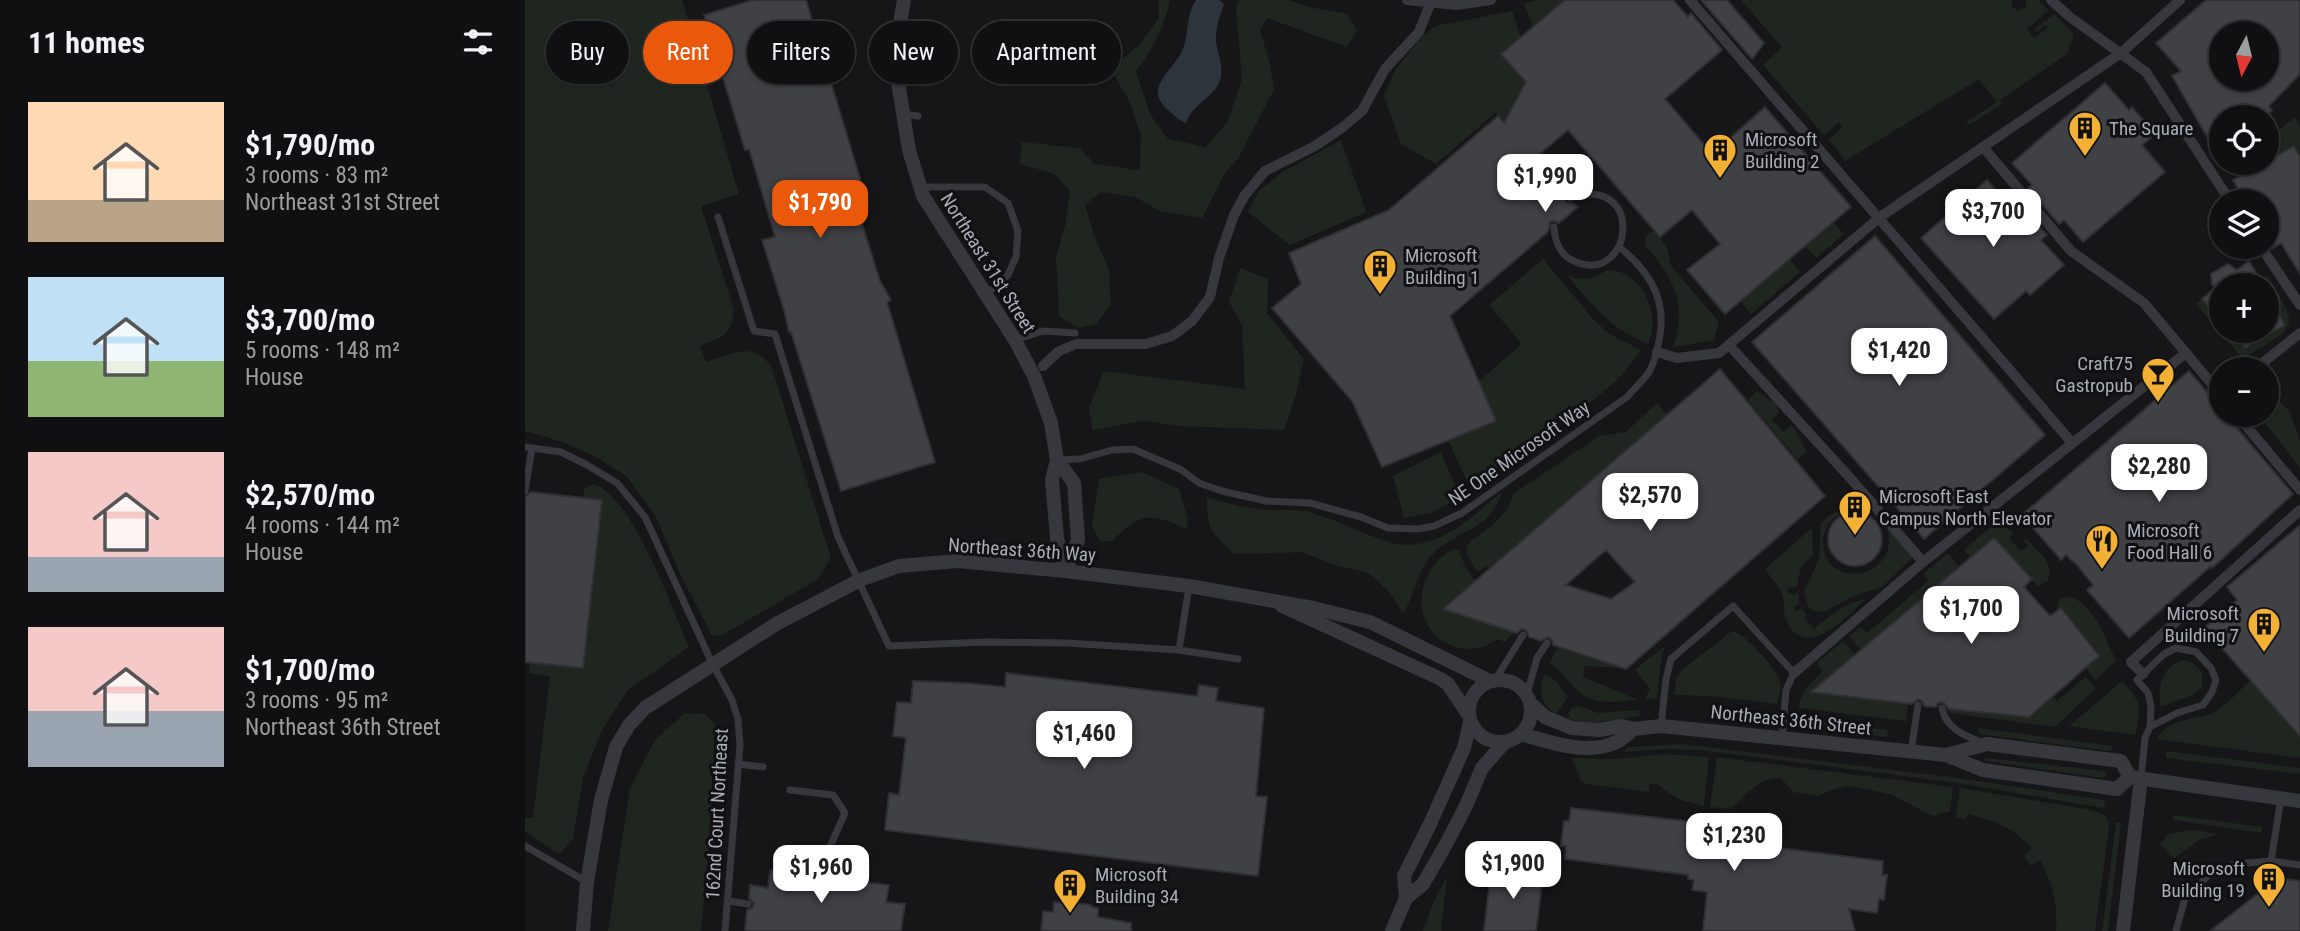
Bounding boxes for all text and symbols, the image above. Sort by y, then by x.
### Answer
chip: Buy [546,21,629,84]
chip: Rent [643,21,733,84]
chip: Filters [747,21,855,84]
chip: New [869,21,958,84]
chip: Apartment [972,21,1121,84]
north arrow [2209,21,2279,91]
map controls [2209,21,2279,427]
icon: filters [459,23,497,61]
text: 11 homes [28,25,145,60]
button: locate [2209,105,2279,175]
building icon: The Square [2066,109,2104,158]
place label: The Square [2109,117,2194,140]
text: $1,790/mo [245,127,375,162]
place label: Microsoft Building 2 [1745,128,1819,173]
icon: home [84,130,168,214]
building icon: Microsoft Building 2 [1701,131,1739,180]
pin: $1,990 [1488,154,1602,214]
text: 3 rooms · 83 m² [245,162,388,189]
text: $1,990 [1513,163,1577,190]
pin: $1,790 [763,180,877,240]
text: Northeast 31st Street [245,189,440,216]
text: $1,790 [788,189,852,216]
street label: Northeast 31st Street [936,189,1040,337]
button: layers [2209,189,2279,259]
pin: $3,700 [1936,190,2050,249]
text: $3,700 [1961,198,2025,225]
place label: Microsoft Building 1 [1405,244,1479,289]
building icon: Microsoft Building 1 [1361,247,1399,296]
button: + [2209,273,2279,343]
text: $3,700/mo [245,302,375,337]
icon: home [84,305,168,389]
pin: $1,420 [1842,328,1956,388]
text: 5 rooms · 148 m² [245,337,400,364]
text: $1,420 [1867,337,1931,364]
place label: Craft75 Gastropub [2055,352,2133,397]
bar icon: Craft75 Gastropub [2139,355,2177,404]
button: − [2209,357,2279,427]
text: House [245,364,303,391]
street label: NE One Microsoft Way [1444,396,1594,510]
pin: $2,280 [2102,444,2216,504]
text: $2,280 [2127,453,2191,480]
pin: $2,570 [1593,474,1707,533]
text: $2,570/mo [245,477,375,512]
icon: home [84,480,168,564]
text: $2,570 [1618,482,1682,509]
place label: Microsoft East Campus North Elevator [1879,485,2052,530]
building icon: Microsoft East Campus North Elevator [1836,488,1874,537]
text: 4 rooms · 144 m² [245,512,400,539]
place label: Microsoft Food Hall 6 [2127,519,2212,564]
restaurant icon: Microsoft Food Hall 6 [2083,522,2121,571]
street label: Northeast 36th Way [947,533,1097,567]
text: House [245,539,303,566]
pin: $1,700 [1914,586,2028,646]
text: $1,700 [1939,595,2003,622]
place label: Microsoft Building 7 [2165,602,2239,647]
building icon: Microsoft Building 7 [2245,605,2283,654]
text: $1,700/mo [245,652,375,687]
icon: home [84,655,168,739]
text: 3 rooms · 95 m² [245,687,388,714]
street label: Northeast 36th Street [1710,700,1872,740]
pin: $1,460 [1027,712,1141,771]
text: Northeast 36th Street [245,714,440,741]
text: $1,460 [1052,720,1116,747]
street label: 162nd Court Northeast [701,728,733,900]
pin: $1,230 [1677,814,1791,873]
text: $1,230 [1702,822,1766,849]
pin: $1,900 [1456,842,1570,901]
pin: $1,960 [764,846,878,905]
text: $1,900 [1481,850,1545,877]
text: $1,960 [789,854,853,881]
place label: Microsoft Building 19 [2161,857,2245,902]
building icon: Microsoft Building 19 [2250,860,2288,909]
place label: Microsoft Building 34 [1095,863,1179,908]
building icon: Microsoft Building 34 [1051,866,1089,915]

